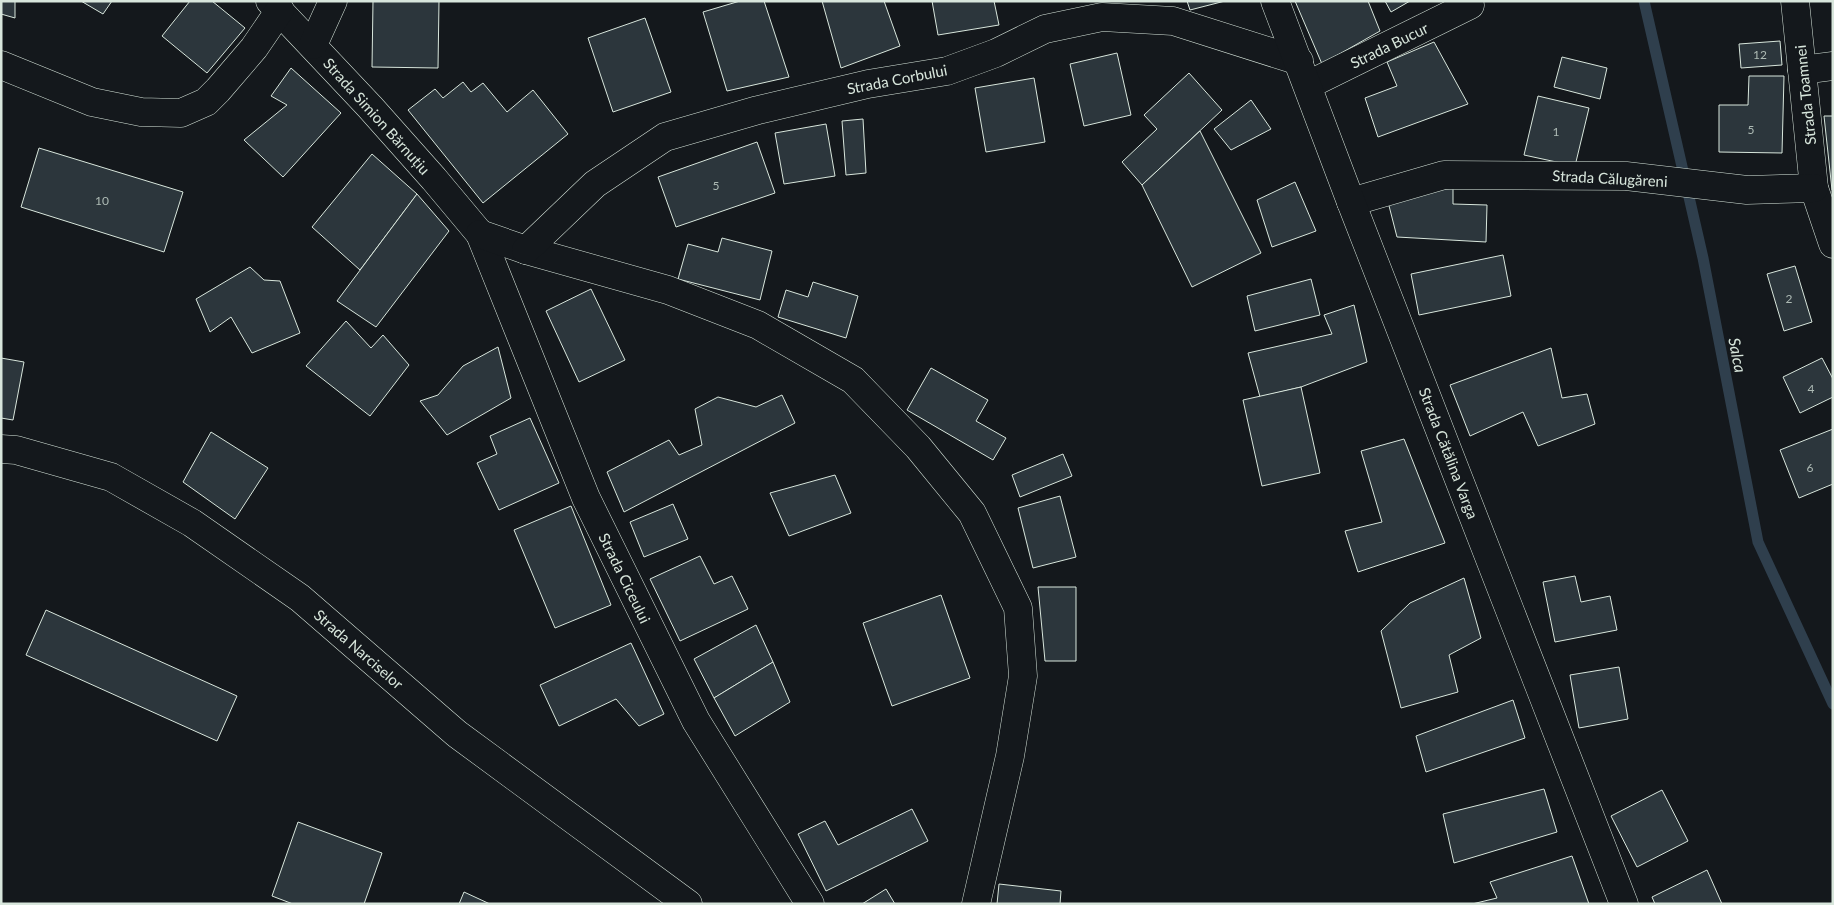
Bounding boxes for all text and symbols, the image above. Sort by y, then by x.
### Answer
street label: Strada Bucur [1347,18,1431,72]
street label: Strada Toamnei [1791,44,1819,146]
house number: 12 [1753,47,1767,62]
street label: Strada Simion Bărnuțiu [320,54,434,178]
street label: Strada Corbului [845,60,949,98]
house number: 5 [1748,122,1755,137]
house number: 1 [1553,124,1560,139]
street label: Strada Călugăreni [1552,166,1668,190]
house number: 5 [713,178,720,193]
house number: 10 [95,193,109,208]
house number: 2 [1786,291,1793,306]
water label: Salca [1725,336,1751,374]
house number: 4 [1808,381,1815,396]
street label: Strada Cătălina Varga [1416,385,1482,521]
house number: 6 [1807,460,1814,475]
street label: Strada Ciceului [595,530,655,626]
street label: Strada Narciselor [311,605,408,693]

